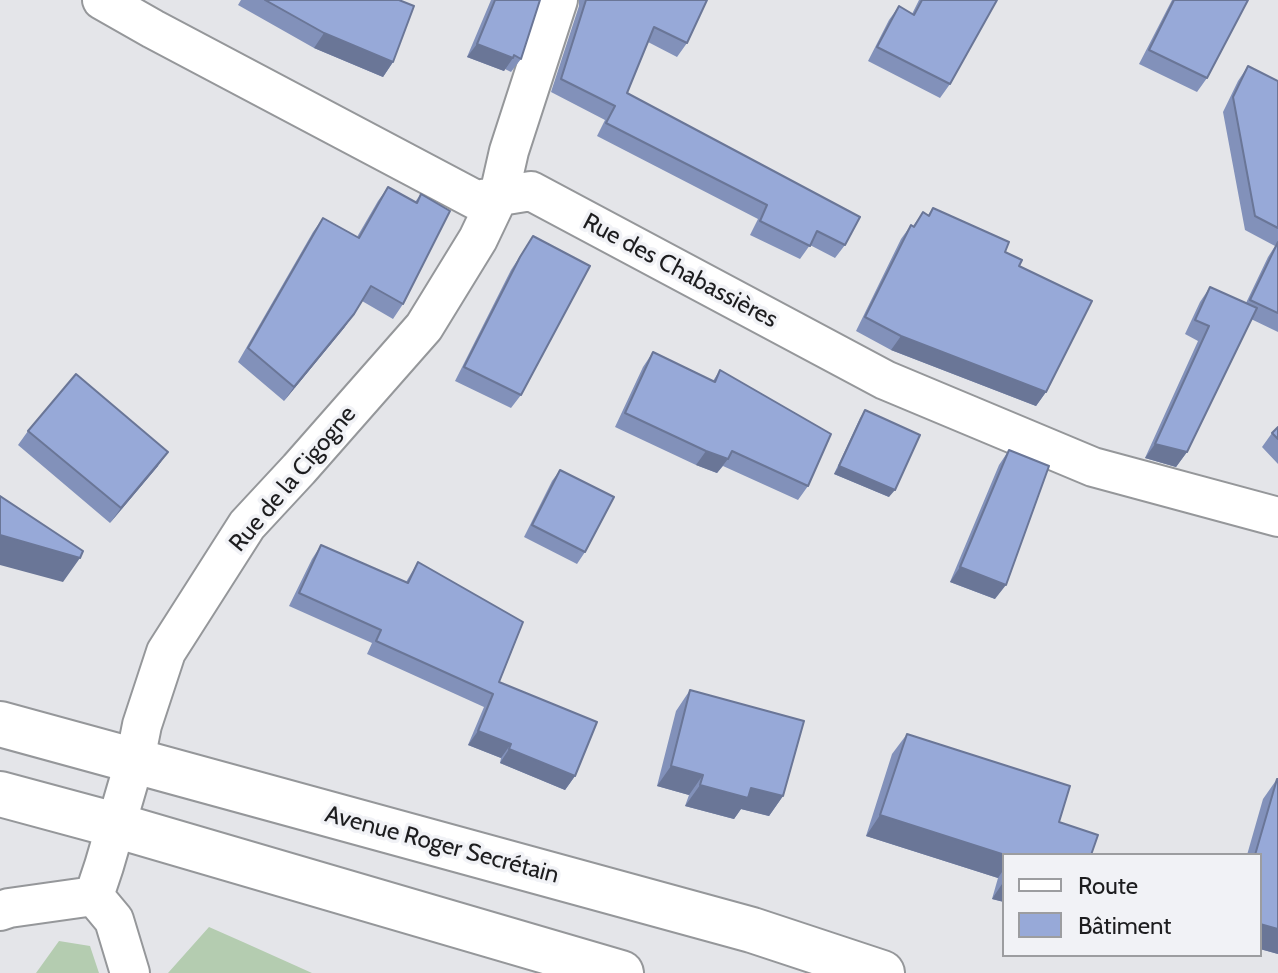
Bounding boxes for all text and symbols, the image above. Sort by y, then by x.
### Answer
street label: Rue des Chabassières [578,208,782,334]
street label: Rue de la Cigogne [224,400,362,558]
street label: Avenue Roger Secrétain [322,800,562,890]
legend [1002,853,1262,957]
text: Route [1078,871,1138,900]
text: Bâtiment [1078,911,1171,940]

